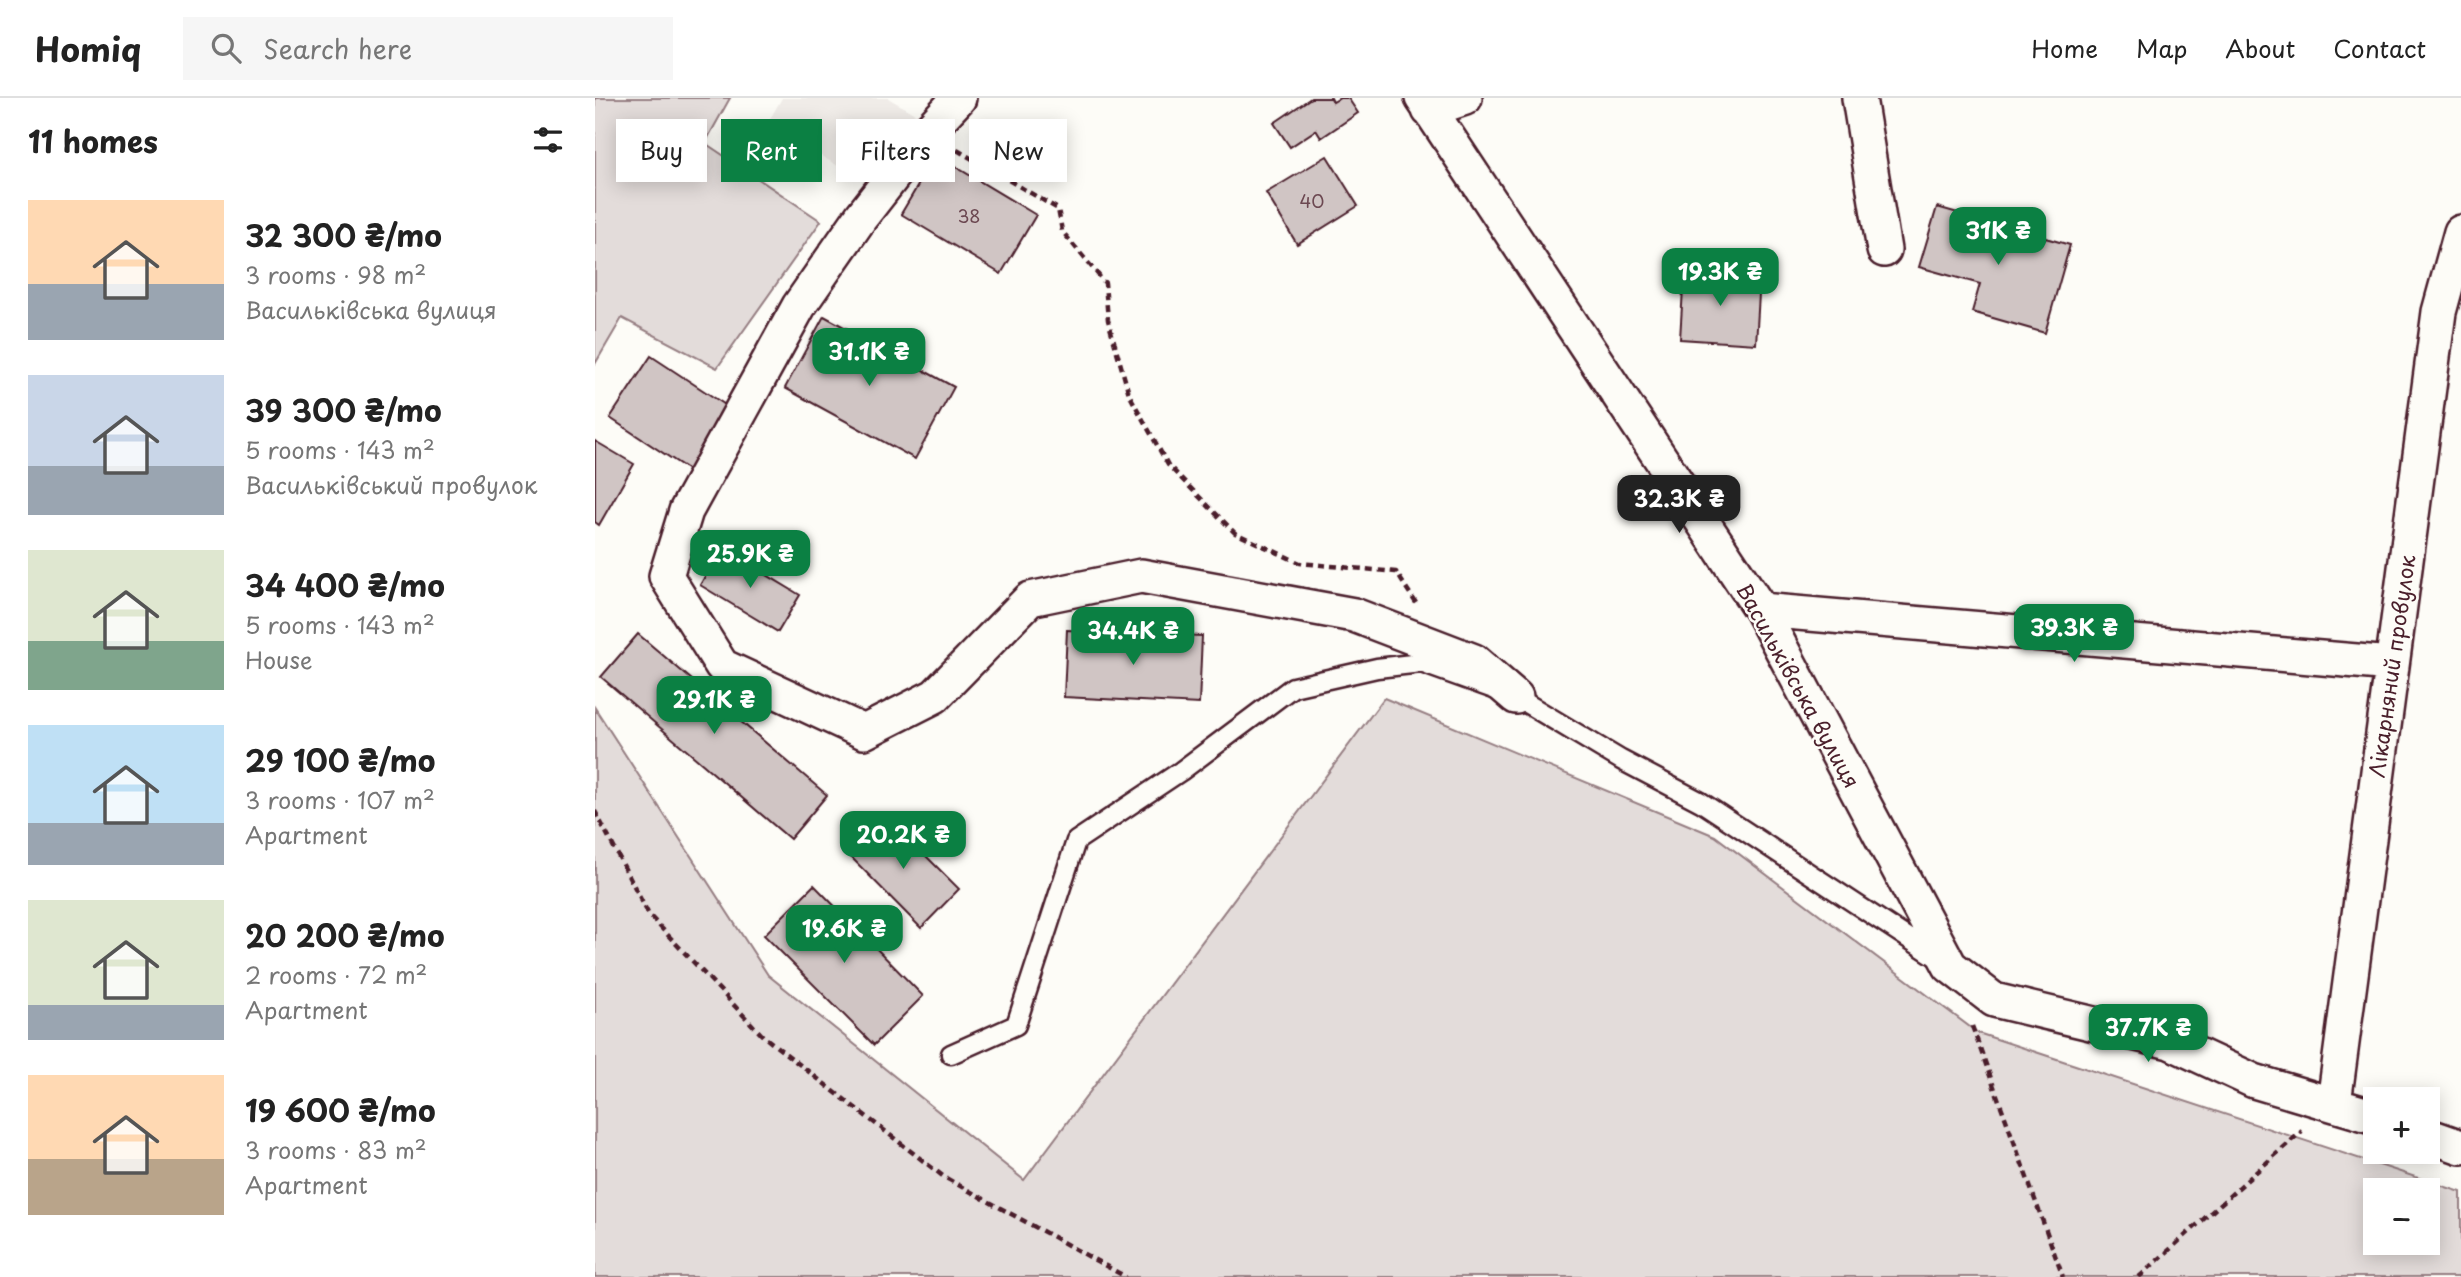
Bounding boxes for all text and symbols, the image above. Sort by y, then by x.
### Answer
search box [183,17,673,80]
text: Homiq [35,23,141,73]
icon: search [207,29,245,67]
text: Search here [263,29,412,68]
text: Home [2031,30,2098,66]
text: Map [2136,30,2187,66]
text: About [2225,30,2295,66]
text: Contact [2333,30,2426,66]
text: 11 homes [28,118,158,163]
chip: Buy [616,119,707,182]
chip: Rent [721,119,822,182]
chip: Filters [836,119,955,182]
chip: New [969,119,1067,182]
icon: filters [529,121,567,159]
house number: 40 [1299,187,1325,214]
house number: 38 [957,202,981,229]
pin: 31K ₴ [1949,208,2047,267]
text: 32 300 ₴/mo [245,212,442,257]
text: 31K ₴ [1965,212,2031,247]
icon: home [84,228,168,312]
pin: 19.3K ₴ [1655,248,1785,308]
text: 19.3K ₴ [1678,253,1762,288]
text: 3 rooms · 98 m² [245,257,426,292]
text: Васильківська вулиця [245,292,497,327]
pin: 31.1K ₴ [804,328,934,388]
text: 31.1K ₴ [828,333,910,368]
text: 39 300 ₴/mo [245,387,442,432]
icon: home [84,403,168,487]
text: 5 rooms · 143 m² [245,432,435,467]
text: Васильківський провулок [245,467,537,502]
pin: 32.3K ₴ [1614,476,1744,535]
text: 32.3K ₴ [1633,480,1725,515]
pin: 25.9K ₴ [685,531,815,590]
text: 25.9K ₴ [706,535,794,570]
street label: Лікарняний провулок [2360,552,2423,779]
text: 34 400 ₴/mo [245,562,445,607]
street label: Васильківська вулиця [1729,577,1869,793]
icon: home [84,578,168,662]
pin: 39.3K ₴ [2009,604,2139,664]
text: 5 rooms · 143 m² [245,607,435,642]
pin: 34.4K ₴ [1068,608,1198,667]
text: 39.3K ₴ [2030,609,2118,644]
text: 34.4K ₴ [1087,612,1179,647]
text: House [245,642,312,677]
pin: 29.1K ₴ [649,676,779,736]
text: 29.1K ₴ [673,681,755,716]
text: 29 100 ₴/mo [245,737,435,782]
icon: home [84,753,168,837]
text: 3 rooms · 107 m² [245,782,435,817]
pin: 20.2K ₴ [838,812,968,871]
text: 20.2K ₴ [856,816,950,851]
text: Apartment [245,817,368,852]
pin: 19.6K ₴ [779,906,909,965]
text: 19.6K ₴ [802,910,886,945]
text: 20 200 ₴/mo [245,912,445,957]
icon: home [84,928,168,1012]
text: 2 rooms · 72 m² [245,957,427,992]
text: Apartment [245,992,368,1027]
pin: 37.7K ₴ [2083,1004,2213,1064]
text: 37.7K ₴ [2105,1009,2191,1044]
text: 19 600 ₴/mo [245,1087,436,1132]
map controls [2363,1087,2440,1255]
button: + [2363,1087,2440,1164]
icon: home [84,1103,168,1187]
text: 3 rooms · 83 m² [245,1132,427,1167]
text: Apartment [245,1167,368,1202]
button: − [2363,1178,2440,1255]

